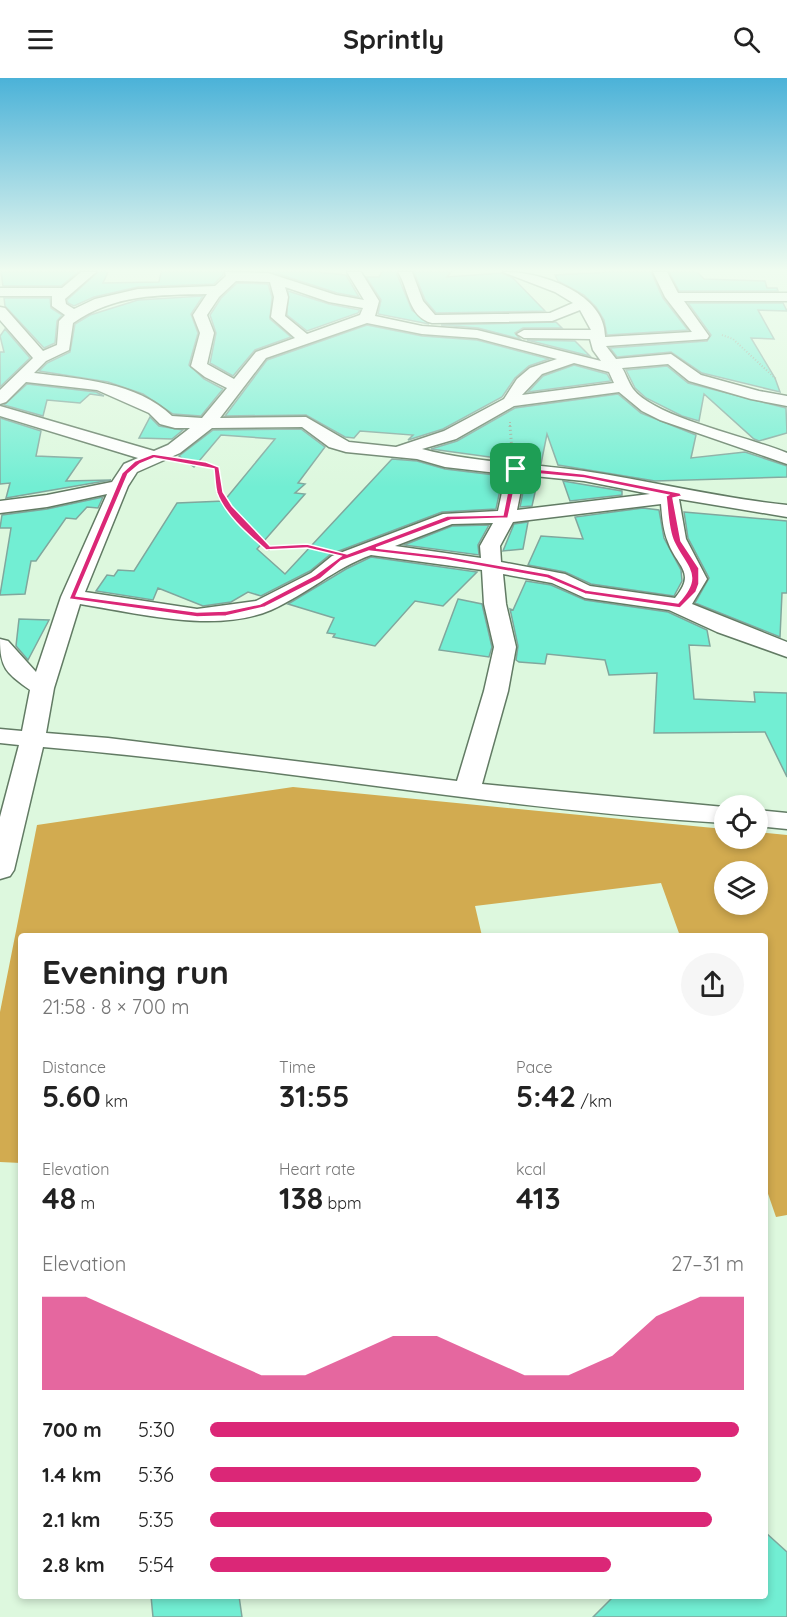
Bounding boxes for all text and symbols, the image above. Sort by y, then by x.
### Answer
text: Sprintly [343,22,444,56]
icon: menu [24,23,57,56]
icon: search [730,23,763,56]
pin [490,443,541,494]
icon: arrive [499,452,532,485]
map controls [714,795,768,915]
button: locate [714,795,768,849]
button: layers [714,861,768,915]
text: Evening run [42,951,229,992]
button: share [681,953,744,1016]
text: 21:58 · 8 × 700 m [42,994,189,1019]
text: Distance [42,1057,106,1077]
text: Time [279,1057,316,1077]
text: Pace [516,1057,552,1077]
text: 5.60 [42,1077,101,1115]
text: 31:55 [279,1077,350,1115]
text: 5:42 [516,1077,576,1115]
text: km [101,1091,128,1111]
text: /km [576,1091,612,1111]
text: Elevation [42,1159,109,1179]
text: Heart rate [279,1159,355,1179]
text: kcal [516,1159,546,1179]
text: 48 [42,1179,76,1217]
text: 138 [279,1179,323,1217]
text: 413 [516,1179,561,1217]
text: m [76,1193,95,1213]
text: bpm [323,1193,362,1213]
text: Elevation [42,1251,126,1276]
text: 27–31 m [671,1251,744,1276]
text: 700 m [42,1417,102,1442]
text: 5:30 [138,1417,175,1442]
text: 1.4 km [42,1462,101,1487]
text: 5:36 [138,1462,174,1487]
text: 2.1 km [42,1507,101,1532]
text: 5:35 [138,1507,174,1532]
text: 2.8 km [42,1552,105,1577]
text: 5:54 [138,1552,174,1577]

